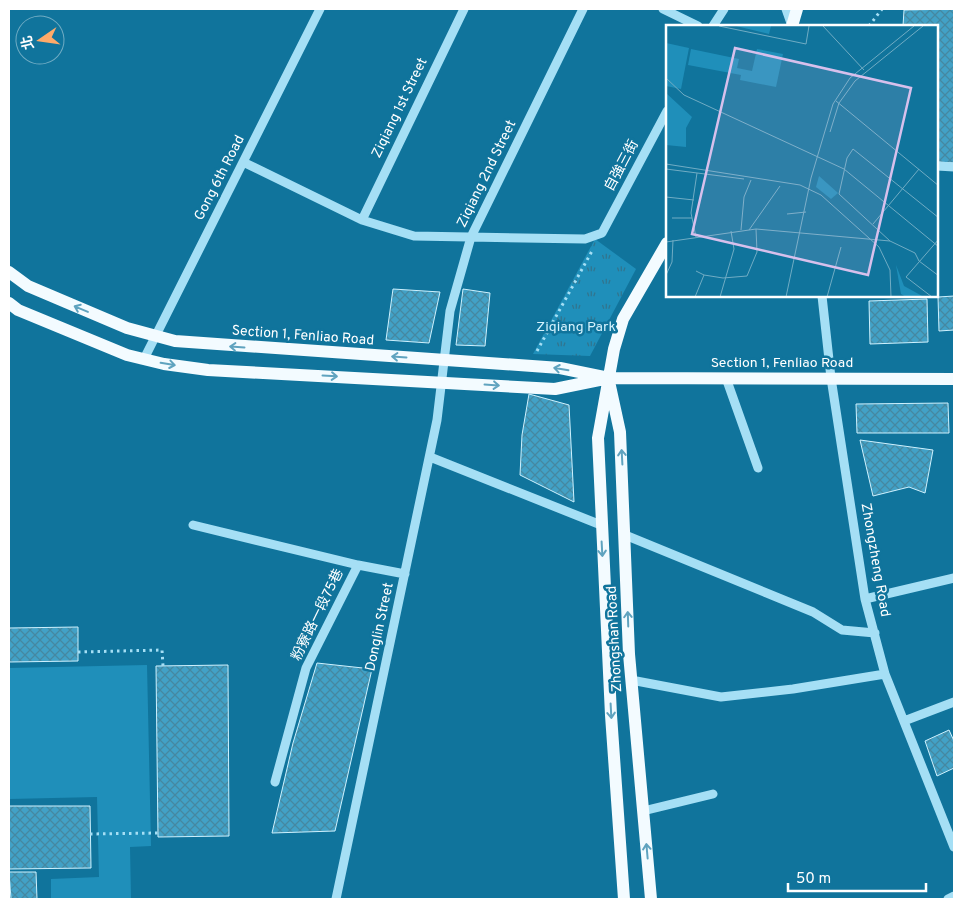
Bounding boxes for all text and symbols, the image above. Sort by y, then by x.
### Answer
north arrow [15,15,65,65]
inset map [666,25,938,298]
text: 北 [19,34,39,51]
street label: Ziqiang 1st Street [368,55,432,161]
street label: Ziqiang 2nd Street [454,118,520,230]
street label: Gong 6th Road [191,132,249,224]
street label: 自強三街 [601,137,643,195]
one-way arrow [74,303,89,313]
park label: Ziqiang Park [536,319,616,336]
street label: Section 1, Fenliao Road [231,323,375,349]
one-way arrow [229,342,245,351]
one-way arrow [391,352,407,361]
street label: Section 1, Fenliao Road [711,355,853,372]
one-way arrow [159,360,175,370]
one-way arrow [554,363,570,373]
one-way arrow [322,371,338,380]
one-way arrow [484,381,500,390]
one-way arrow [617,449,626,465]
street label: Zhongzheng Road [857,502,893,618]
one-way arrow [598,540,607,556]
street label: 粉寮路一段75巷 [288,566,348,664]
street label: Donglin Street [362,581,398,673]
street label: Zhongshan Road [604,585,626,693]
one-way arrow [623,611,633,628]
one-way arrow [606,703,615,719]
one-way arrow [642,843,651,859]
scale bar [788,860,926,892]
text: 50 m [796,870,831,889]

